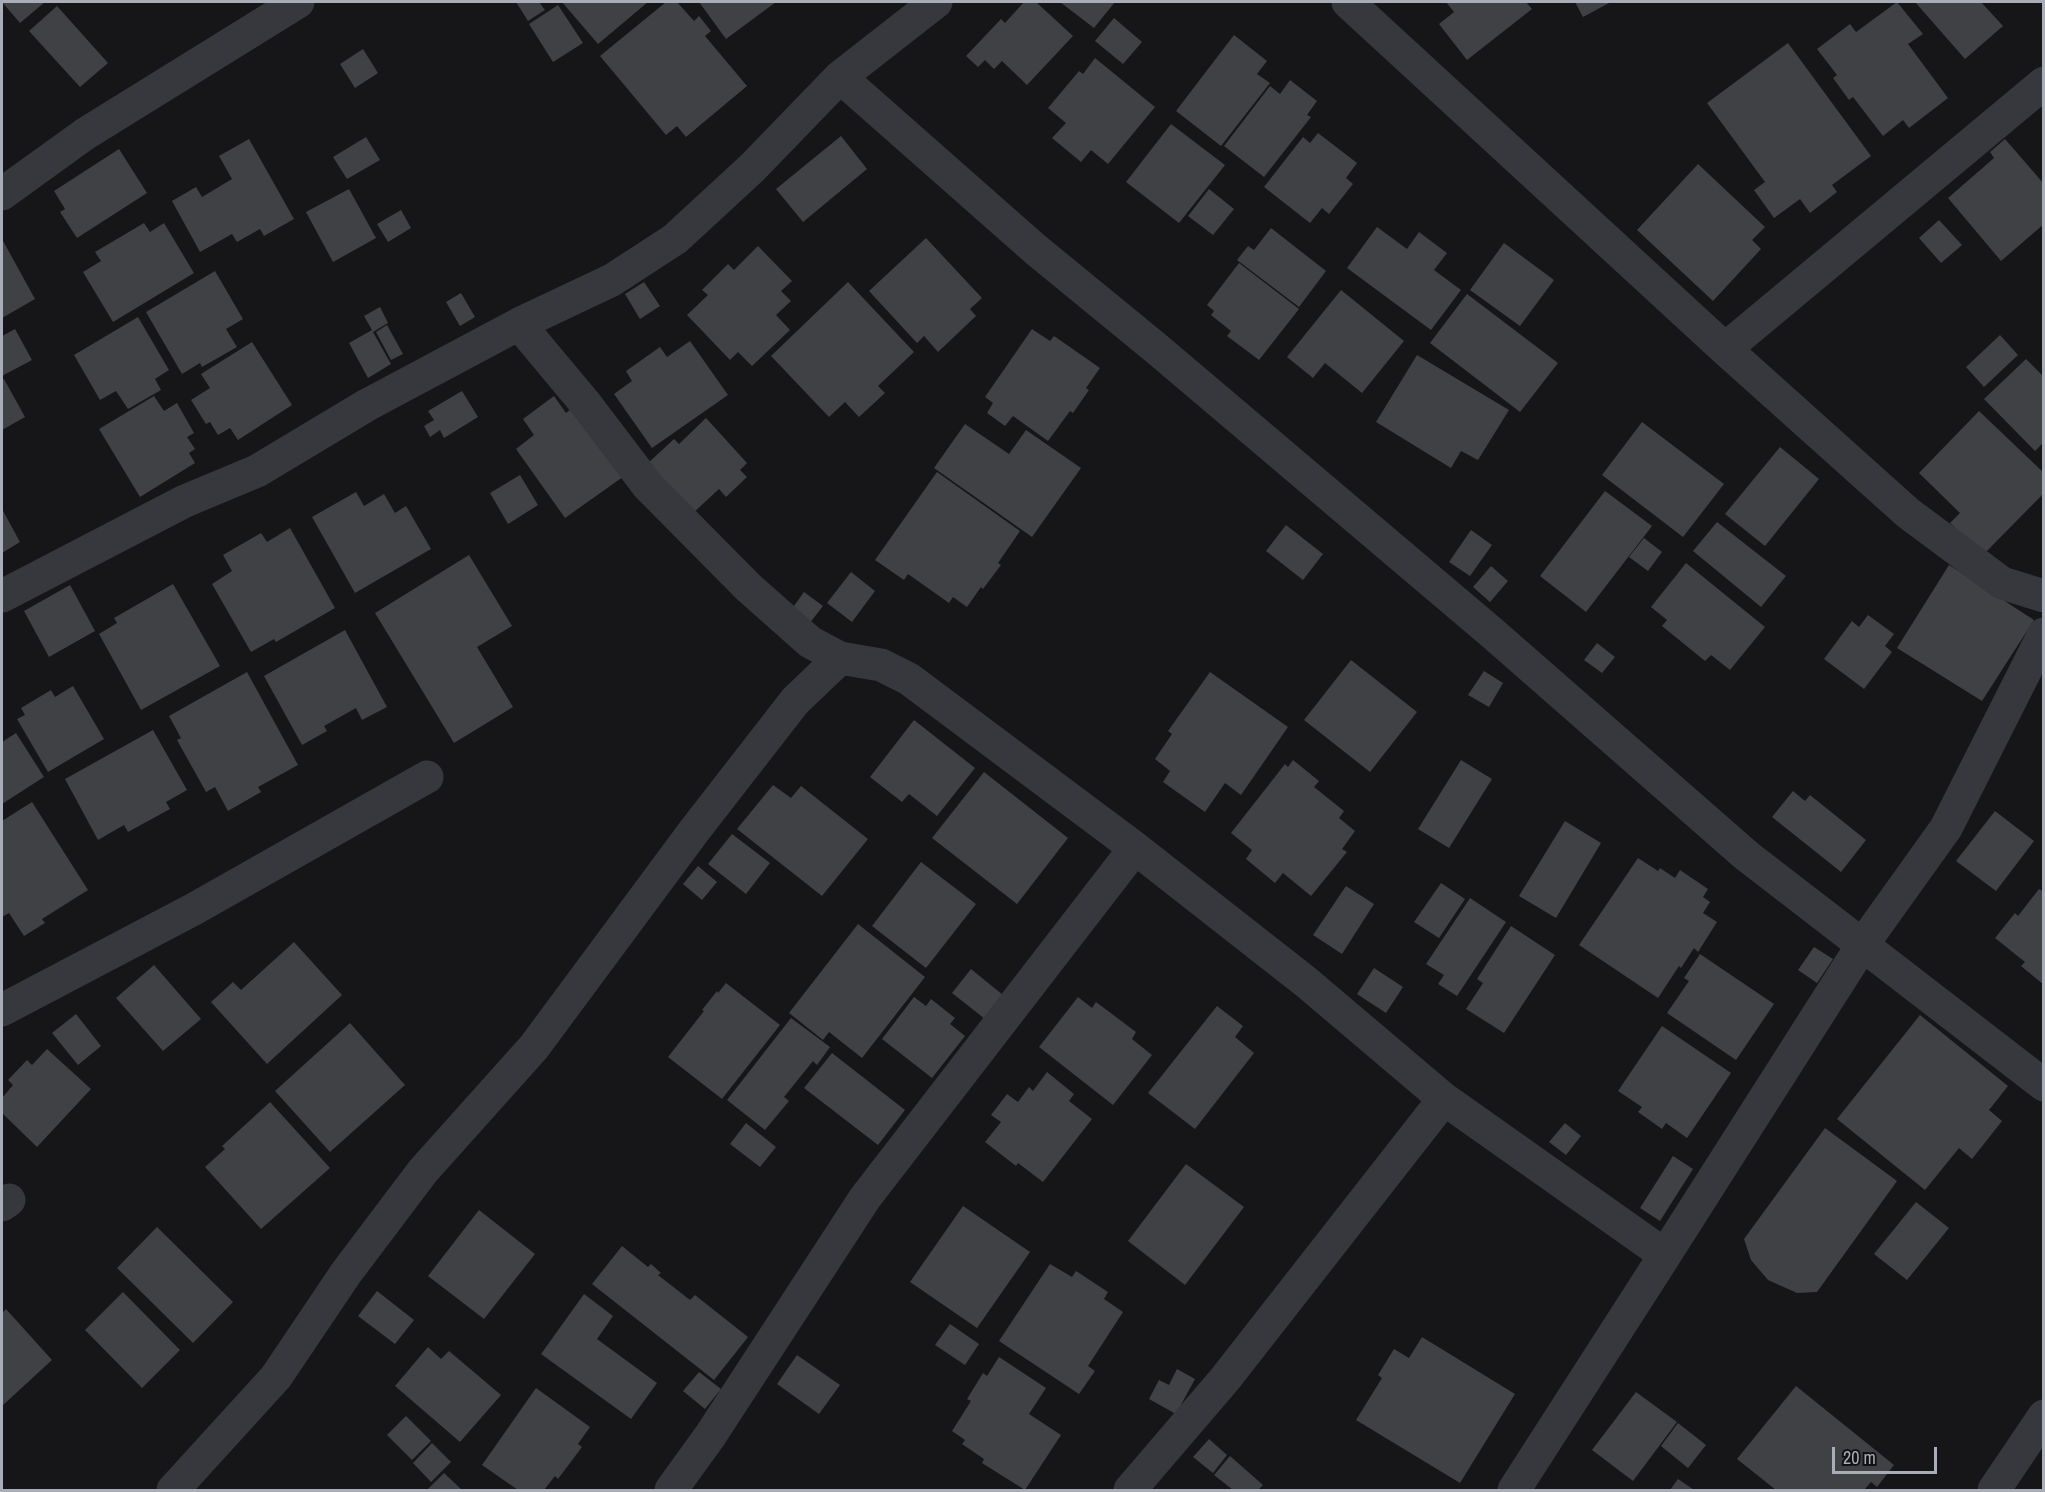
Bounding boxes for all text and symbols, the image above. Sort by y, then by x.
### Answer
scale bar [1835,1435,1940,1473]
text: 20 m [1843,1445,1876,1470]

